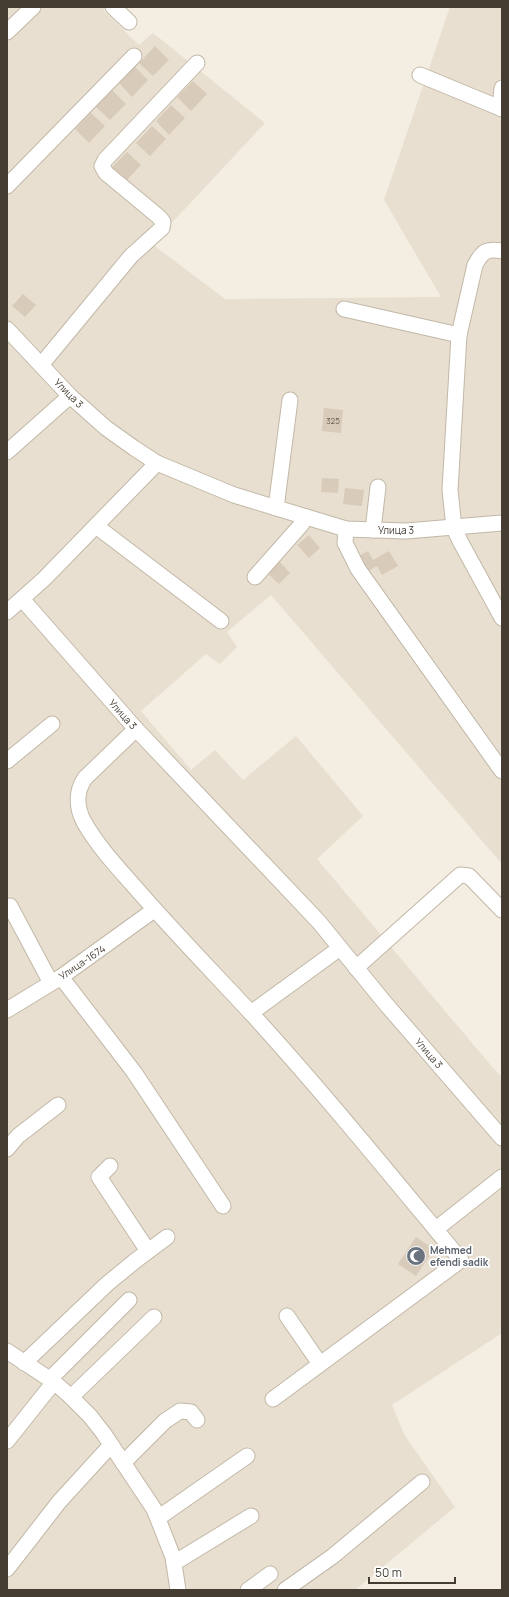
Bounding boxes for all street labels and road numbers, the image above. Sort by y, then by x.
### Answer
street label: Улица 3 [51,375,87,411]
street label: Улица 3 [378,523,414,537]
street label: Улица 3 [106,696,140,732]
street label: Улица-1674 [56,941,108,983]
street label: Улица 3 [412,1035,446,1071]

